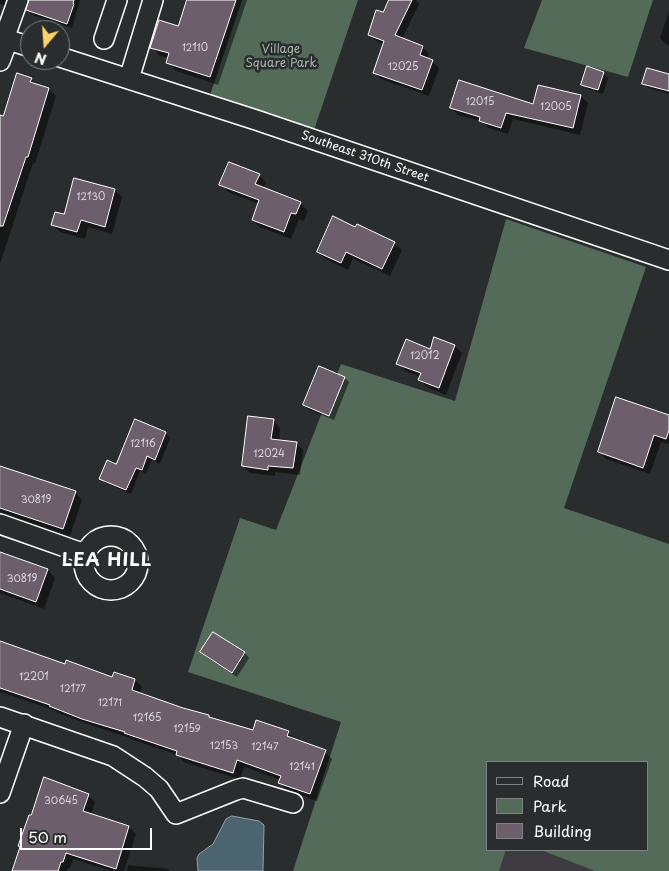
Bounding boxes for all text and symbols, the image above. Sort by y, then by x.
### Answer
north arrow [20,20,70,70]
house number: 12110 [182,42,208,54]
park label: Village Square Park [245,43,317,71]
text: N [32,47,49,70]
house number: 12025 [388,61,418,73]
house number: 12015 [466,96,494,108]
house number: 12005 [540,101,572,113]
street label: Southeast 310th Street [299,128,431,186]
house number: 12130 [77,191,105,203]
house number: 12012 [410,350,440,362]
house number: 12116 [130,438,156,450]
house number: 12024 [253,448,285,460]
house number: 30819 [21,494,51,506]
district label: LEA HILL [61,550,153,572]
house number: 30819 [7,573,37,585]
house number: 12201 [19,671,49,683]
house number: 12177 [60,683,86,695]
house number: 12171 [98,697,122,709]
house number: 12165 [133,712,161,724]
house number: 12159 [173,723,201,735]
house number: 12153 [210,740,238,752]
house number: 12147 [251,741,279,753]
house number: 12141 [289,761,315,773]
legend [487,761,649,851]
text: Road [533,769,569,792]
text: Park [533,794,567,817]
house number: 30645 [44,795,78,807]
scale bar [22,818,155,850]
text: Building [533,819,592,842]
text: 50 m [28,825,67,848]

